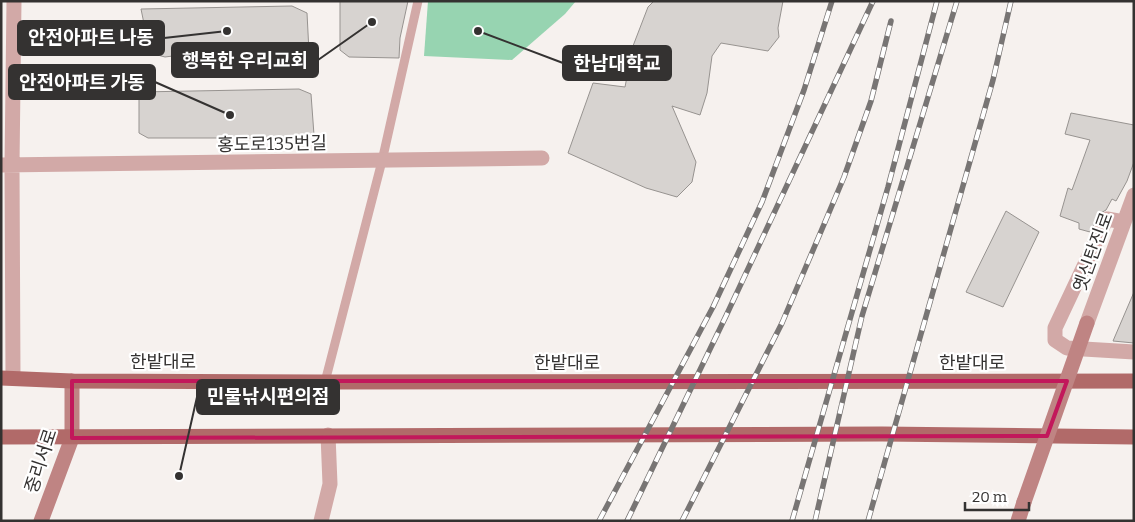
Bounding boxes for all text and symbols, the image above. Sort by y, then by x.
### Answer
callout: 안전아파트 나동 [18,21,164,55]
text: 안전아파트 나동 [28,26,154,49]
callout: 행복한 우리교회 [172,43,318,77]
callout: 한남대학교 [563,46,671,80]
text: 행복한 우리교회 [182,49,308,72]
text: 한남대학교 [573,52,661,75]
callout: 안전아파트 가동 [9,65,155,99]
text: 안전아파트 가동 [19,71,145,94]
street label: 홍도로135번길 [217,132,327,156]
street label: 옛신탄진로 [1069,209,1117,295]
street label: 한밭대로 [130,351,196,373]
street label: 한밭대로 [534,352,600,374]
street label: 한밭대로 [939,352,1005,374]
callout: 민물낚시편의점 [197,380,339,414]
text: 민물낚시편의점 [207,385,329,408]
street label: 중리서로 [20,426,62,496]
scale bar [965,480,1029,512]
text: 20 m [972,488,1008,506]

